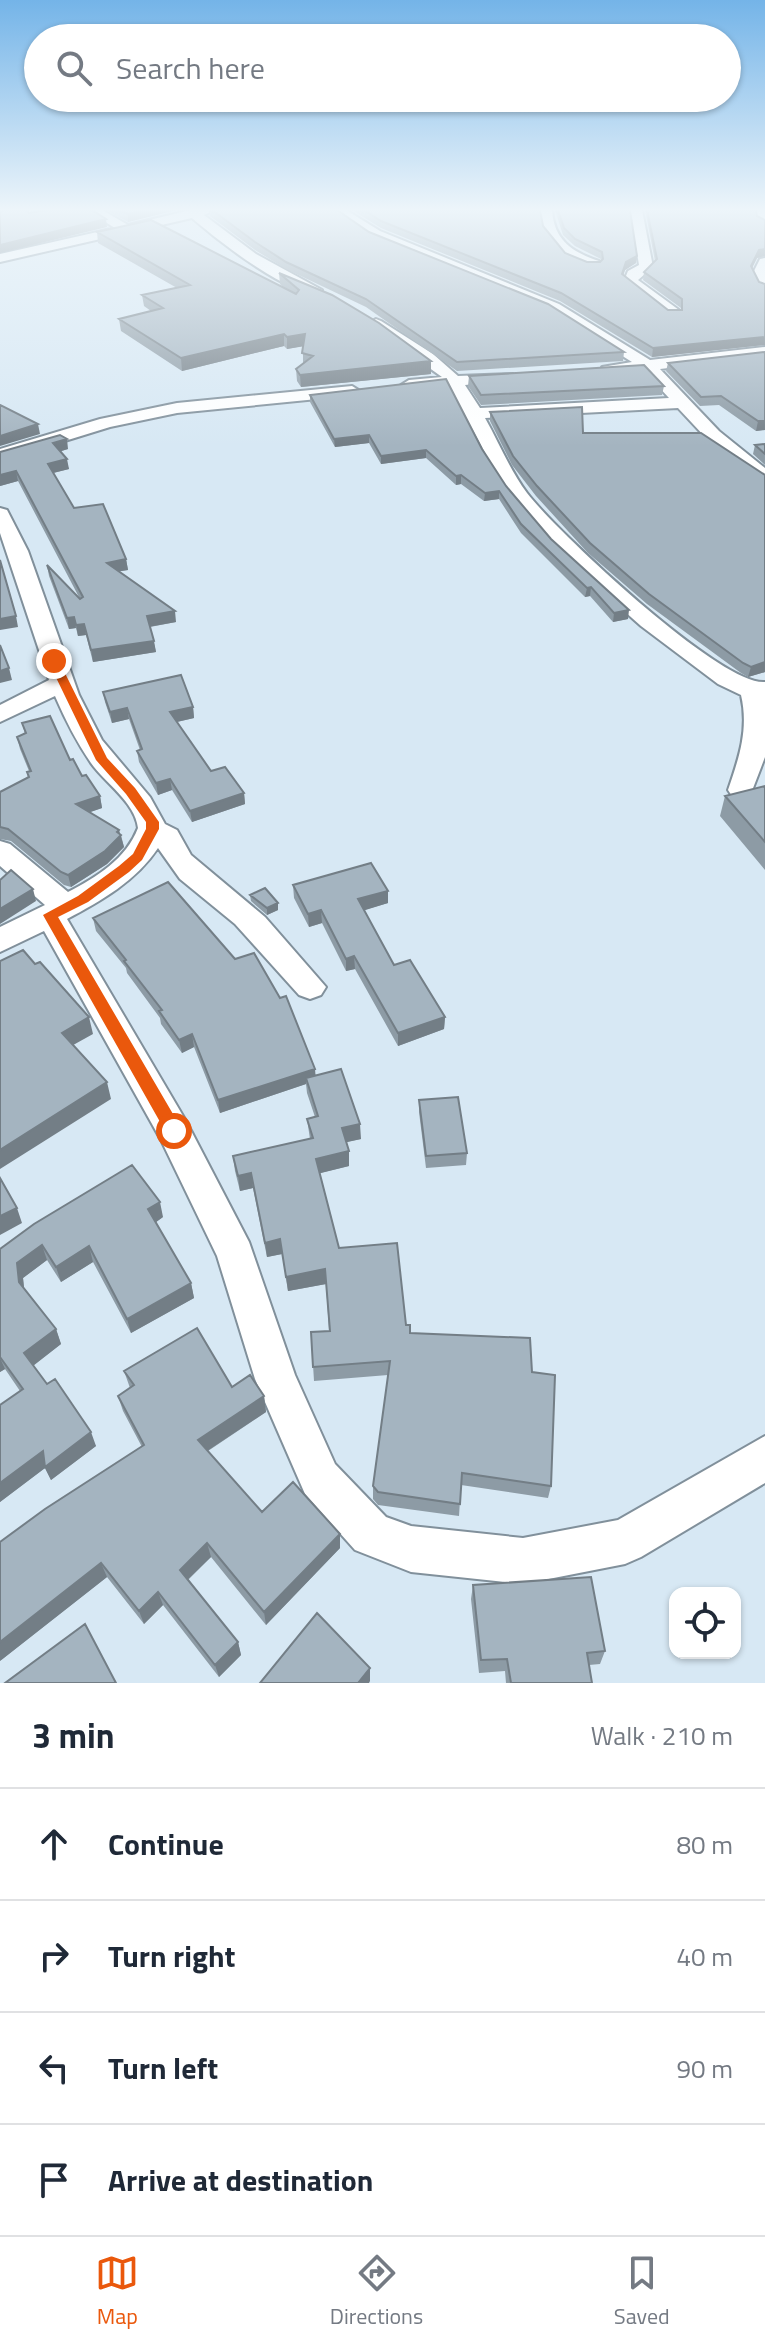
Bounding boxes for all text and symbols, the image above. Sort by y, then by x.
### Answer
search box [24,24,741,112]
text: Search here [116,45,265,91]
icon: search [52,46,96,90]
route end [36,643,72,679]
route start [156,1113,192,1149]
map controls [669,1587,741,1659]
button: locate [669,1587,741,1659]
text: 3 min [32,1709,115,1761]
text: Walk · 210 m [591,1716,733,1755]
text: Continue [108,1821,224,1867]
icon: ahead [32,1822,76,1866]
text: 80 m [676,1825,733,1864]
text: Turn right [108,1933,236,1979]
icon: right [32,1934,76,1978]
text: 40 m [676,1937,733,1976]
text: Turn left [108,2045,218,2091]
icon: left [32,2046,76,2090]
text: 90 m [676,2049,733,2088]
text: Arrive at destination [108,2157,373,2203]
icon: arrive [32,2158,76,2202]
tab: Map [95,2251,139,2333]
tab: Directions [330,2251,423,2333]
tab: Saved [614,2251,670,2333]

